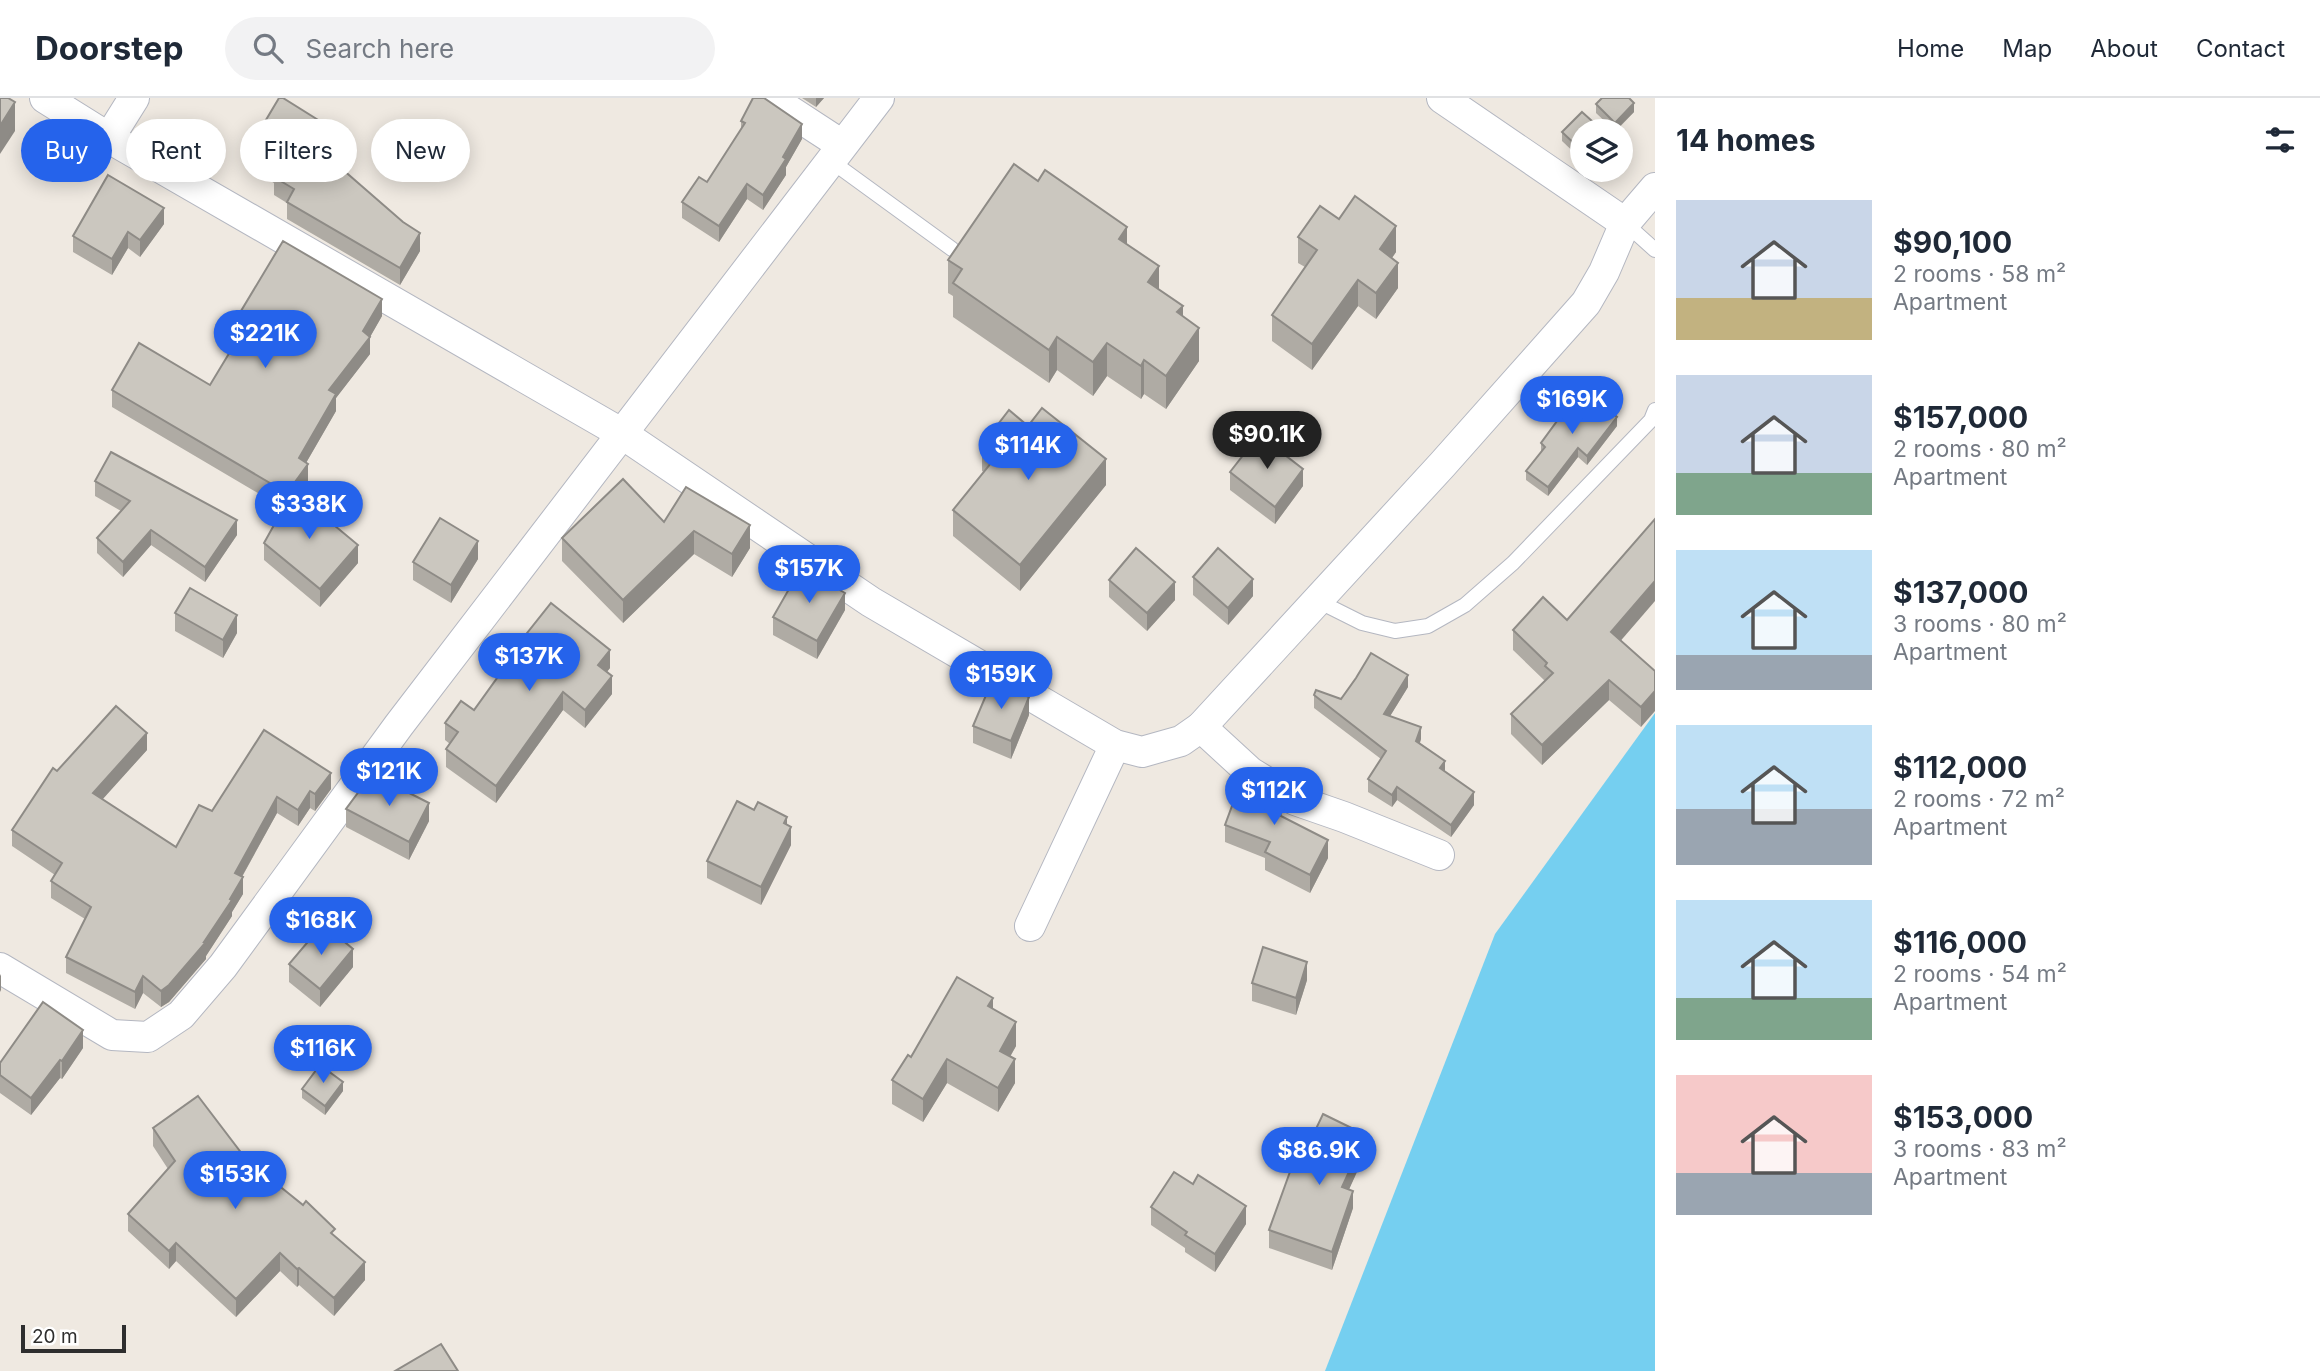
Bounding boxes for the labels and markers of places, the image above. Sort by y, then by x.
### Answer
pin: $221K [216,310,314,370]
pin: $169K [1523,376,1621,436]
pin: $90.1K [1210,412,1324,471]
pin: $114K [979,422,1077,482]
pin: $338K [260,482,358,541]
pin: $157K [760,546,858,605]
pin: $137K [480,634,578,693]
pin: $159K [952,652,1050,711]
pin: $121K [340,748,438,808]
pin: $112K [1225,768,1323,827]
pin: $168K [272,898,370,957]
pin: $116K [274,1026,372,1085]
pin: $86.9K [1262,1128,1376,1187]
pin: $153K [186,1152,284,1211]

